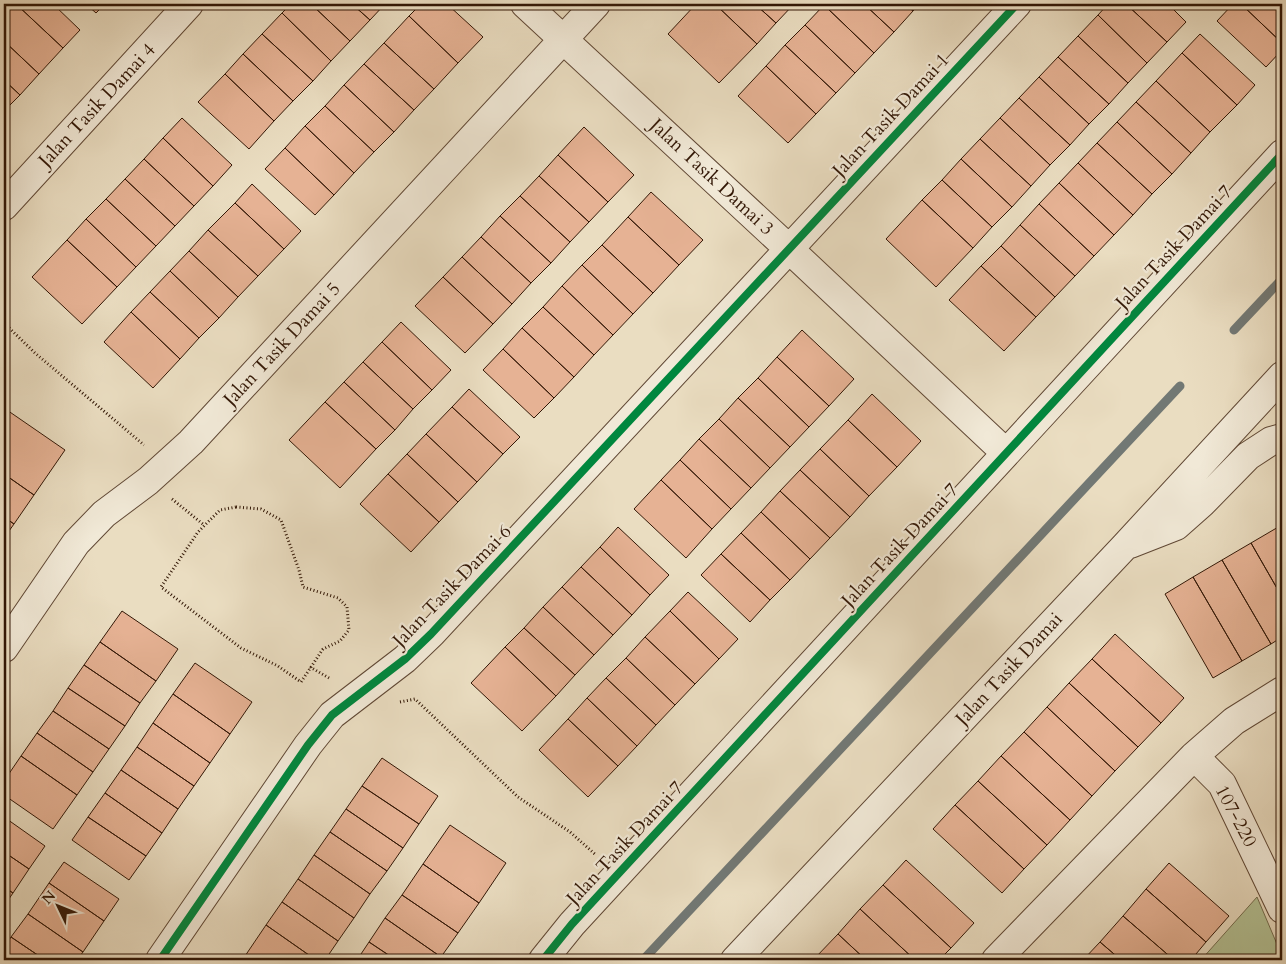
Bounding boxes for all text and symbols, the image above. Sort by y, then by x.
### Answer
street label: Jalan Tasik Damai 4 [31,37,162,175]
street label: Jalan Tasik Damai 1 [825,47,955,185]
street label: Jalan Tasik Damai 3 [642,111,780,241]
street label: Jalan Tasik Damai 7 [1108,179,1239,317]
street label: Jalan Tasik Damai 5 [216,276,346,414]
street label: Jalan Tasik Damai 7 [834,477,965,615]
street label: Jalan Tasik Damai 6 [385,519,517,655]
street label: Jalan Tasik Damai [948,607,1068,733]
street label: Jalan Tasik Damai 7 [559,775,690,913]
street label: 107-220 [1209,780,1263,852]
north arrow [32,882,82,932]
text: N [38,887,60,908]

